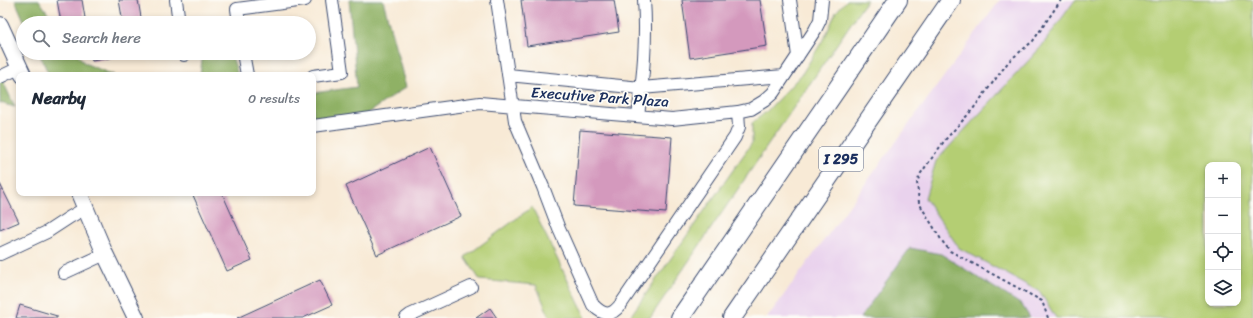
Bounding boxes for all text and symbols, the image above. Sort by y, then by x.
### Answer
search box [16,16,316,60]
text: Search here [62,25,141,51]
icon: search [30,27,52,49]
street label: Executive Park Plaza [530,79,670,115]
text: Nearby [32,83,86,113]
text: 0 results [248,87,300,110]
road number: I 295 [819,147,863,171]
map controls [1205,162,1241,306]
button: + [1205,162,1241,198]
button: − [1205,198,1241,234]
button: locate [1205,234,1241,270]
button: layers [1205,270,1241,306]

